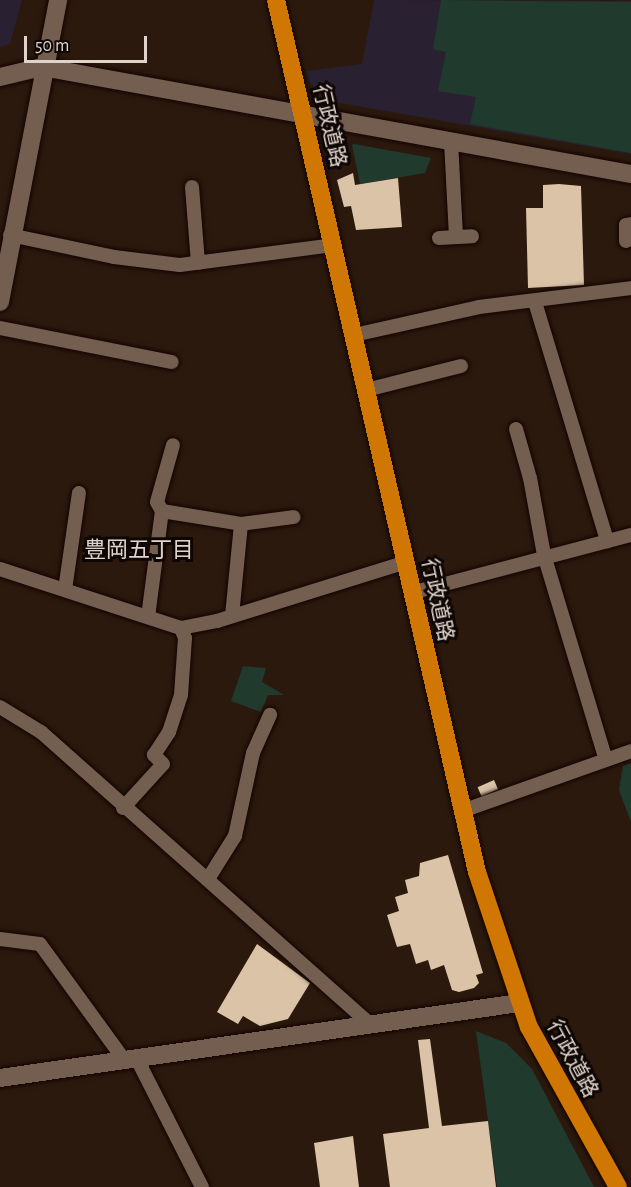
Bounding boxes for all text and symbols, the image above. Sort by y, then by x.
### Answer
scale bar [27,24,150,62]
text: 50 m [35,37,69,55]
street label: 行政道路 [307,82,351,170]
district label: 豊岡五丁目 [84,538,194,564]
street label: 行政道路 [416,556,458,644]
street label: 行政道路 [541,1016,603,1102]

